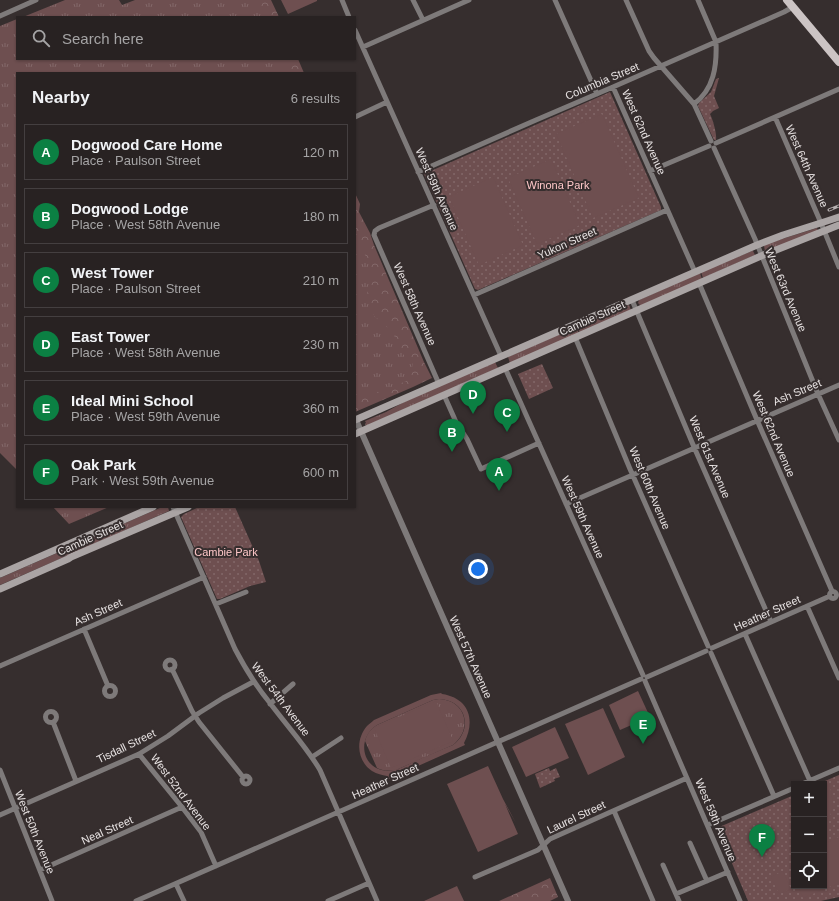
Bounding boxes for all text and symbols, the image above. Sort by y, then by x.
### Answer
search box [16,16,356,60]
icon: search [30,27,52,49]
text: Search here [62,30,144,47]
street label: Columbia Street [563,60,641,102]
text: Nearby [32,88,90,107]
street label: West 62nd Avenue [620,88,668,176]
text: 6 results [291,91,340,106]
street label: West 64th Avenue [783,123,831,209]
text: Dogwood Care Home [71,136,223,153]
text: A [41,145,51,160]
text: 120 m [303,145,339,160]
street label: West 59th Avenue [413,146,461,232]
text: Place · Paulson Street [71,153,200,168]
park label: Winona Park [527,179,590,191]
text: Dogwood Lodge [71,200,188,217]
text: B [41,209,51,224]
text: 180 m [303,209,339,224]
text: Place · West 58th Avenue [71,217,220,232]
street label: Yukon Street [536,225,598,261]
street label: West 63rd Avenue [763,246,809,334]
street label: West 58th Avenue [391,261,439,347]
text: West Tower [71,264,154,281]
text: C [41,273,51,288]
text: 210 m [303,273,339,288]
text: Place · Paulson Street [71,281,200,296]
street label: Cambie Street [557,298,627,338]
text: East Tower [71,328,150,345]
text: D [41,337,51,352]
text: 230 m [303,337,339,352]
text: Place · West 58th Avenue [71,345,220,360]
street label: Ash Street [771,376,823,408]
pin: D [460,381,486,414]
street label: West 62nd Avenue [751,389,797,479]
text: Ideal Mini School [71,392,194,409]
pin: C [494,399,520,432]
text: E [42,401,50,416]
text: 360 m [303,401,339,416]
text: Place · West 59th Avenue [71,409,220,424]
street label: West 61st Avenue [687,414,733,500]
pin: B [439,419,465,452]
street label: West 60th Avenue [627,445,673,531]
text: Oak Park [71,456,136,473]
pin: A [486,458,512,491]
text: F [42,465,50,480]
text: 600 m [303,465,339,480]
text: Park · West 59th Avenue [71,473,214,488]
street label: West 59th Avenue [559,474,607,560]
street label: Cambie Street [55,518,125,558]
park label: Cambie Park [194,546,258,558]
your location [468,559,488,579]
street label: Heather Street [732,593,802,633]
street label: Ash Street [72,596,124,628]
street label: West 57th Avenue [447,614,495,700]
street label: West 54th Avenue [249,660,313,738]
pin: E [630,711,656,744]
street label: Tisdall Street [95,727,157,765]
street label: West 52nd Avenue [149,752,213,832]
street label: Heather Street [350,761,420,801]
street label: West 59th Avenue [693,777,739,863]
map controls [791,781,827,889]
button: + [791,781,827,817]
street label: West 50th Avenue [13,789,57,875]
street label: Laurel Street [545,798,607,836]
street label: Neal Street [79,813,135,847]
button: − [791,817,827,853]
pin: F [749,824,775,857]
button: locate [791,853,827,889]

